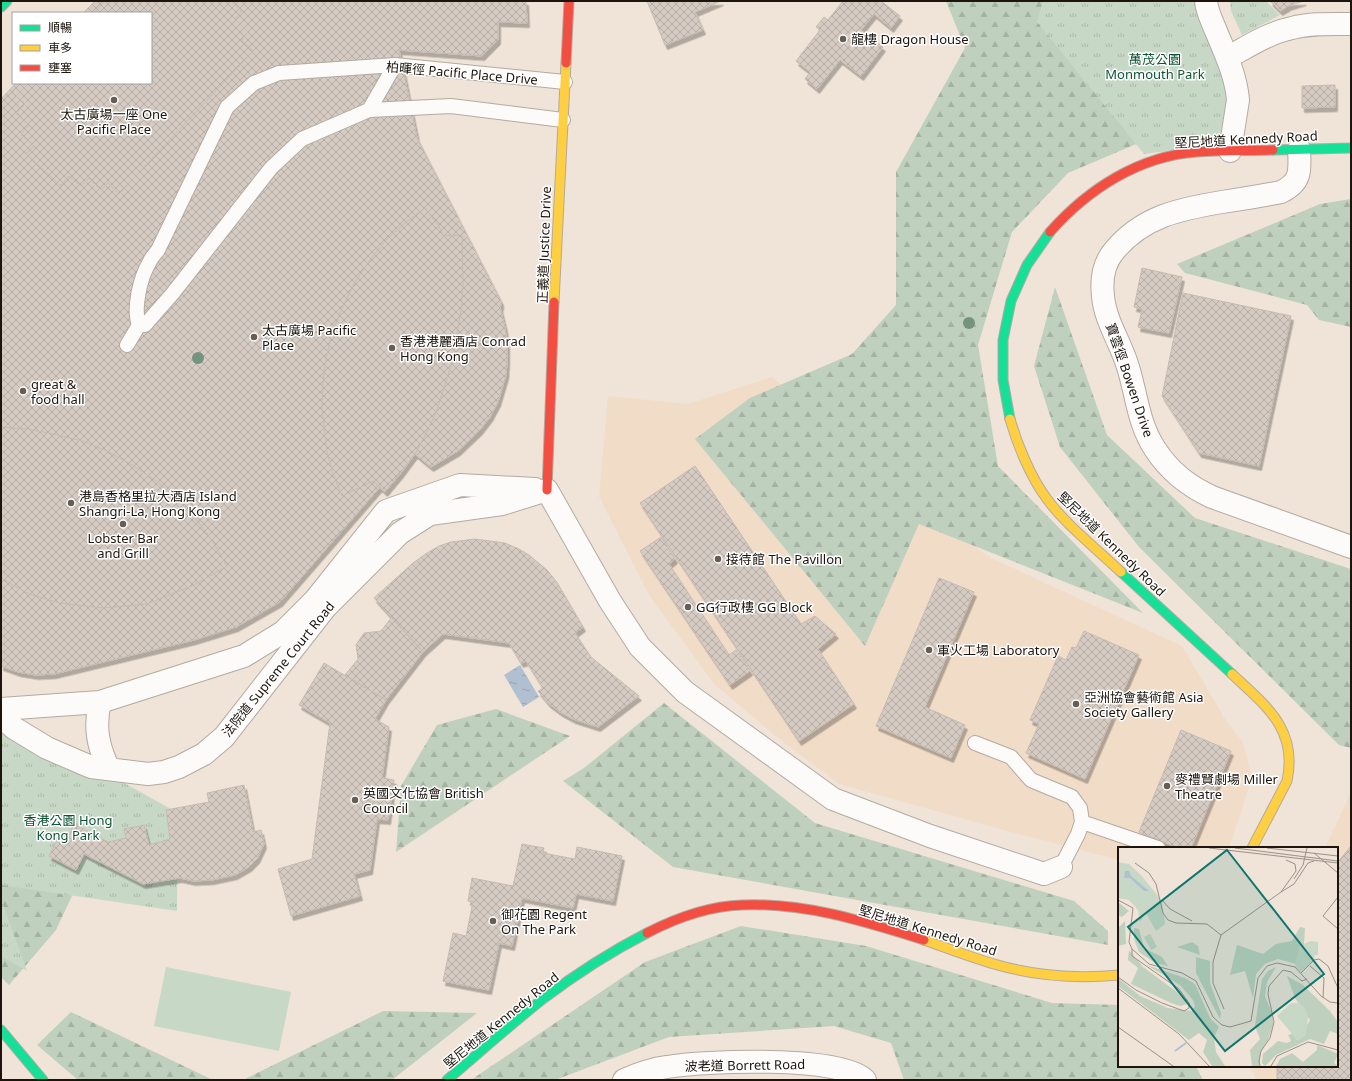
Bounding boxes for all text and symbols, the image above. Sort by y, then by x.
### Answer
legend [12,12,152,84]
text: 順暢 [48,19,72,36]
place label: 龍樓 Dragon House [851,30,969,48]
marker: 龍樓 Dragon House [838,34,848,44]
text: 車多 [48,39,72,56]
park label: 萬茂公園 Monmouth Park [1105,50,1205,83]
street label: 柏暉徑 Pacific Place Drive [385,57,539,89]
text: 壅塞 [48,59,72,76]
marker: 太古廣場一座 One Pacific Place [109,95,119,105]
place label: 太古廣場一座 One Pacific Place [61,105,167,138]
street label: 堅尼地道 Kennedy Road [1174,126,1318,152]
street label: 正義道 Justice Drive [533,186,555,304]
place label: 太古廣場 Pacific Place [262,321,356,354]
street label: 寶雲徑 Bowen Drive [1102,321,1158,439]
marker: 太古廣場 Pacific Place [249,332,259,342]
place label: 香港港麗酒店 Conrad Hong Kong [400,332,526,365]
marker: 香港港麗酒店 Conrad Hong Kong [387,343,397,353]
place label: great & food hall [31,375,85,408]
marker: great & food hall [18,386,28,396]
place label: 港島香格里拉大酒店 Island Shangri-La, Hong Kong [79,487,237,520]
street label: 堅尼地道 Kennedy Road [1054,488,1170,600]
marker: 港島香格里拉大酒店 Island Shangri-La, Hong Kong [66,498,76,508]
marker: Lobster Bar and Grill [118,519,128,529]
place label: Lobster Bar and Grill [88,529,159,562]
place label: 接待館 The Pavillon [726,550,842,568]
marker: 接待館 The Pavillon [713,554,723,564]
street label: 法院道 Supreme Court Road [218,597,338,741]
place label: GG行政樓 GG Block [696,598,813,616]
marker: GG行政樓 GG Block [683,602,693,612]
place label: 軍火工場 Laboratory [937,641,1060,659]
marker: 軍火工場 Laboratory [924,645,934,655]
place label: 亞洲協會藝術館 Asia Society Gallery [1084,688,1204,721]
marker: 亞洲協會藝術館 Asia Society Gallery [1071,699,1081,709]
place label: 麥禮賢劇場 Miller Theatre [1175,770,1279,803]
marker: 麥禮賢劇場 Miller Theatre [1162,781,1172,791]
place label: 英國文化協會 British Council [363,784,484,817]
marker: 英國文化協會 British Council [350,795,360,805]
park label: 香港公園 Hong Kong Park [24,811,112,844]
inset map [1118,847,1338,1067]
street label: 堅尼地道 Kennedy Road [857,900,999,960]
place label: 御花園 Regent On The Park [501,905,587,938]
marker: 御花園 Regent On The Park [488,916,498,926]
street label: 堅尼地道 Kennedy Road [440,968,562,1072]
street label: 波老道 Borrett Road [685,1055,805,1075]

